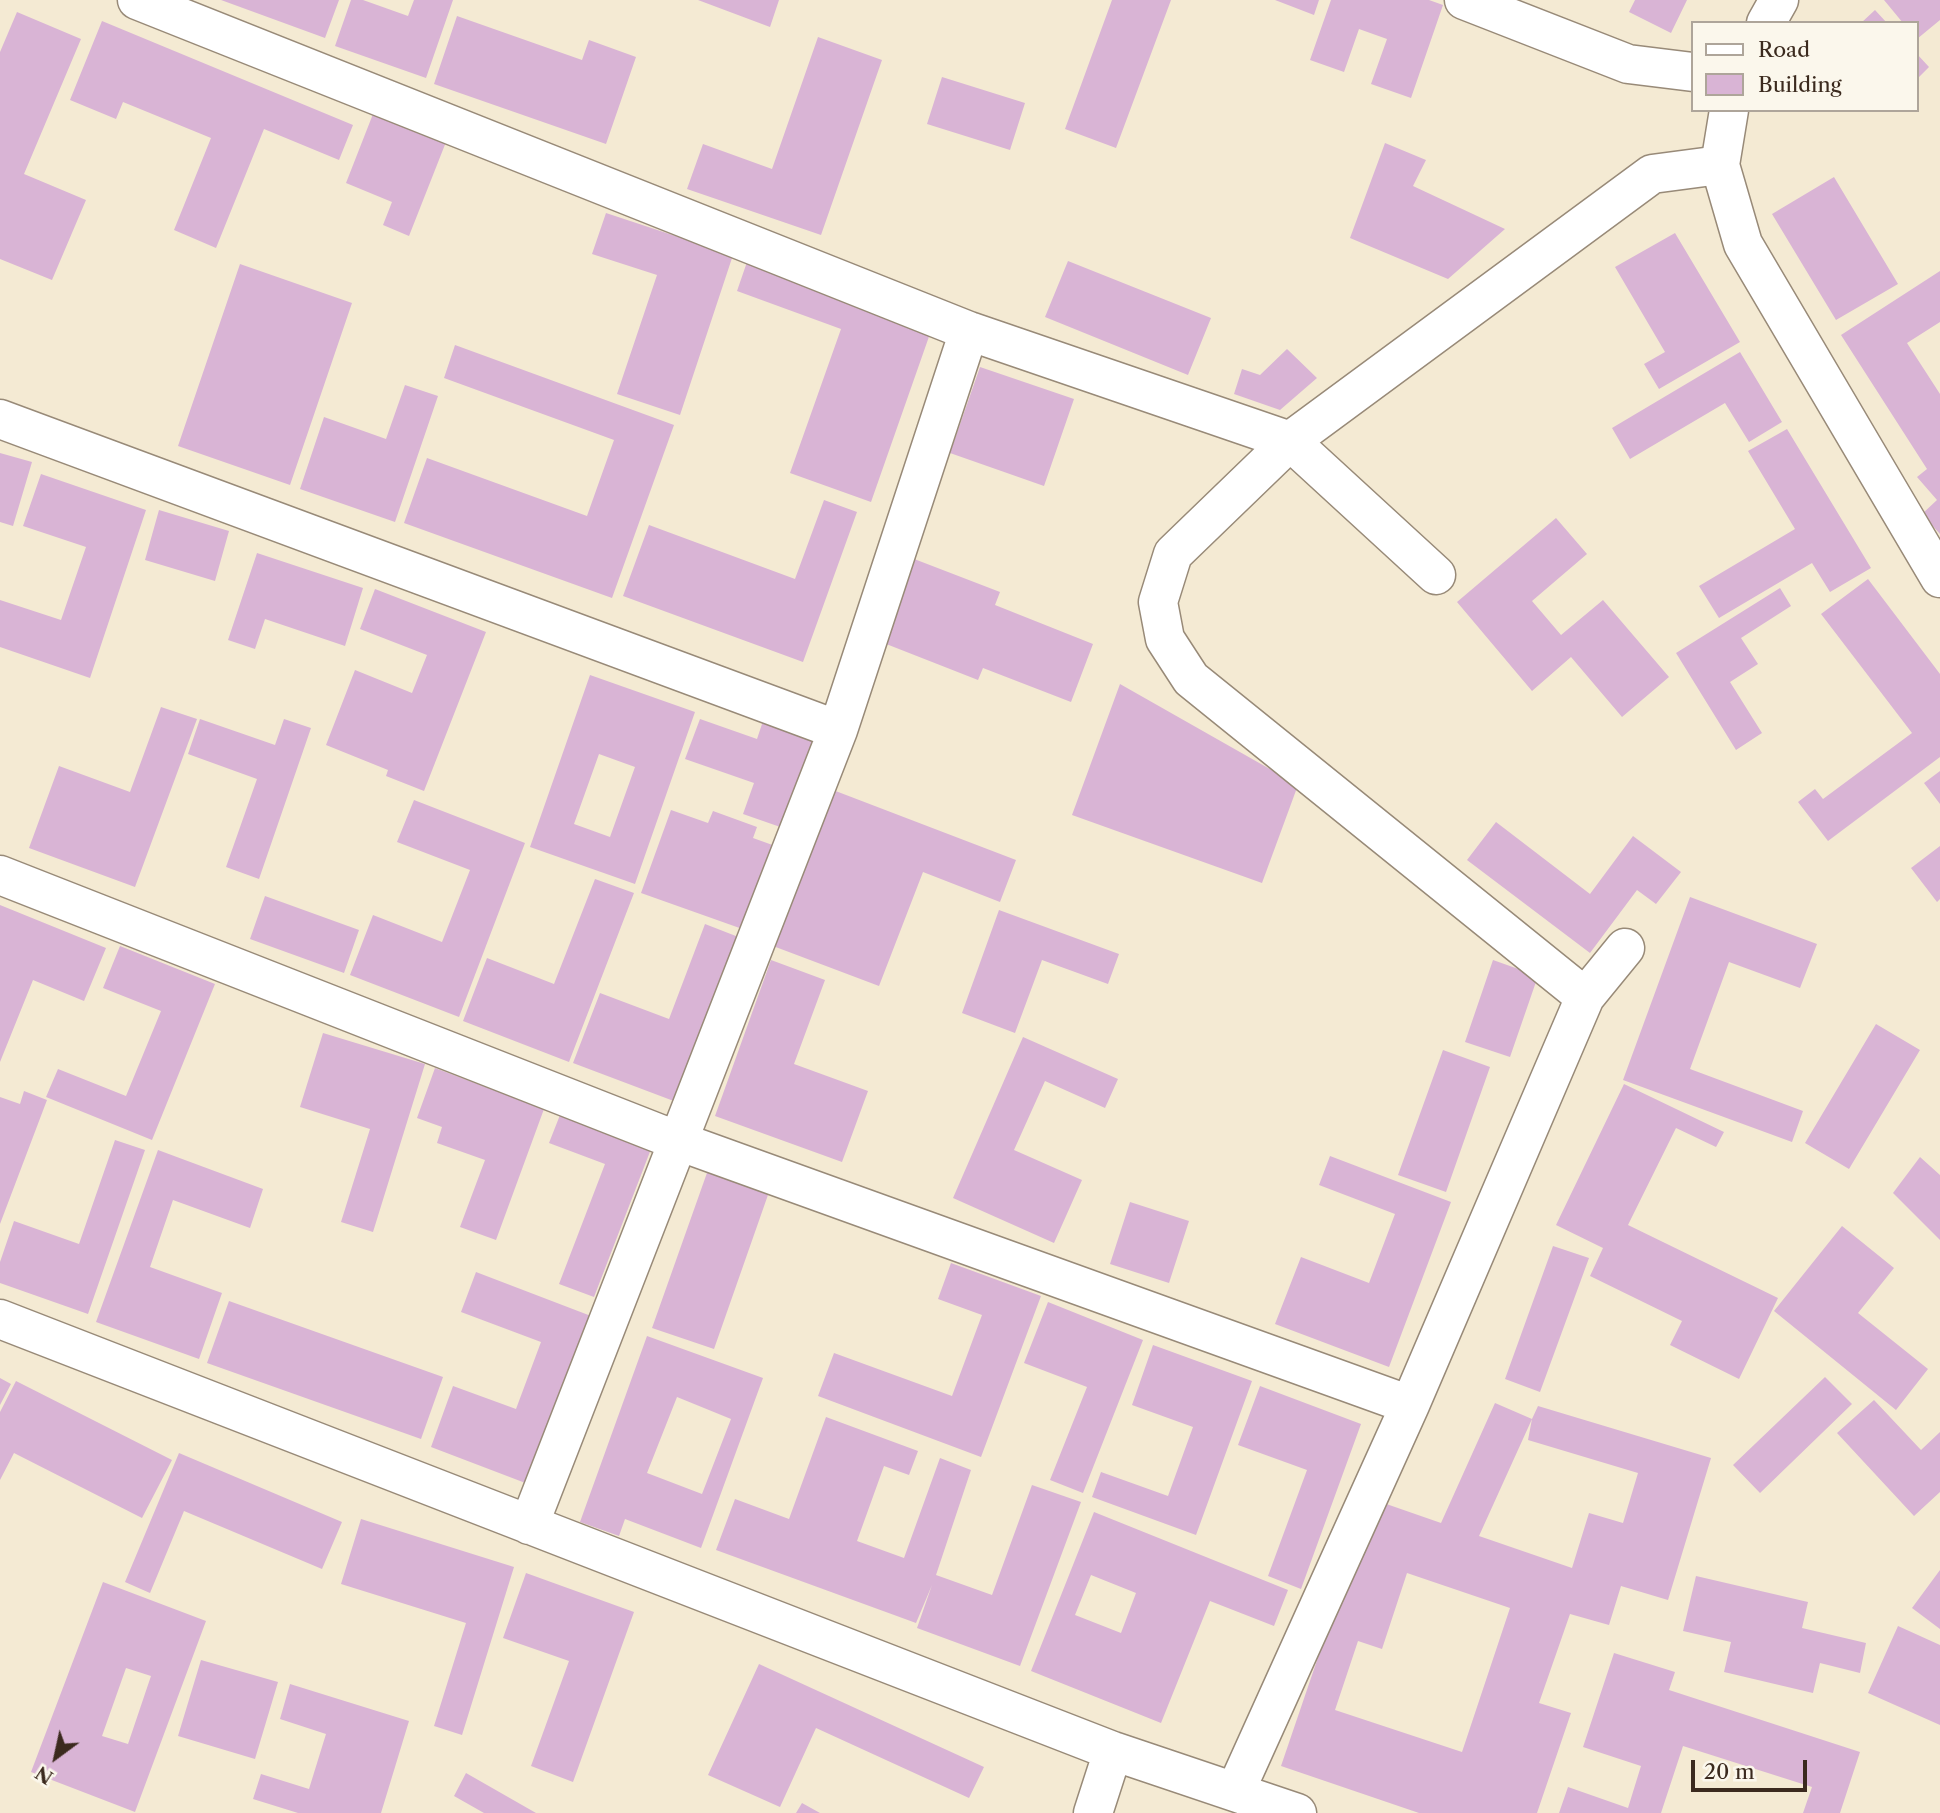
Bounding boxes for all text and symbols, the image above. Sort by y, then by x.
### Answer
legend [1692,21,1919,112]
text: Road [1758,37,1810,62]
text: Building [1758,72,1842,97]
north arrow [21,1722,91,1792]
scale bar [1695,1746,1811,1790]
text: 20 m [1704,1759,1755,1784]
text: N [31,1761,57,1789]

